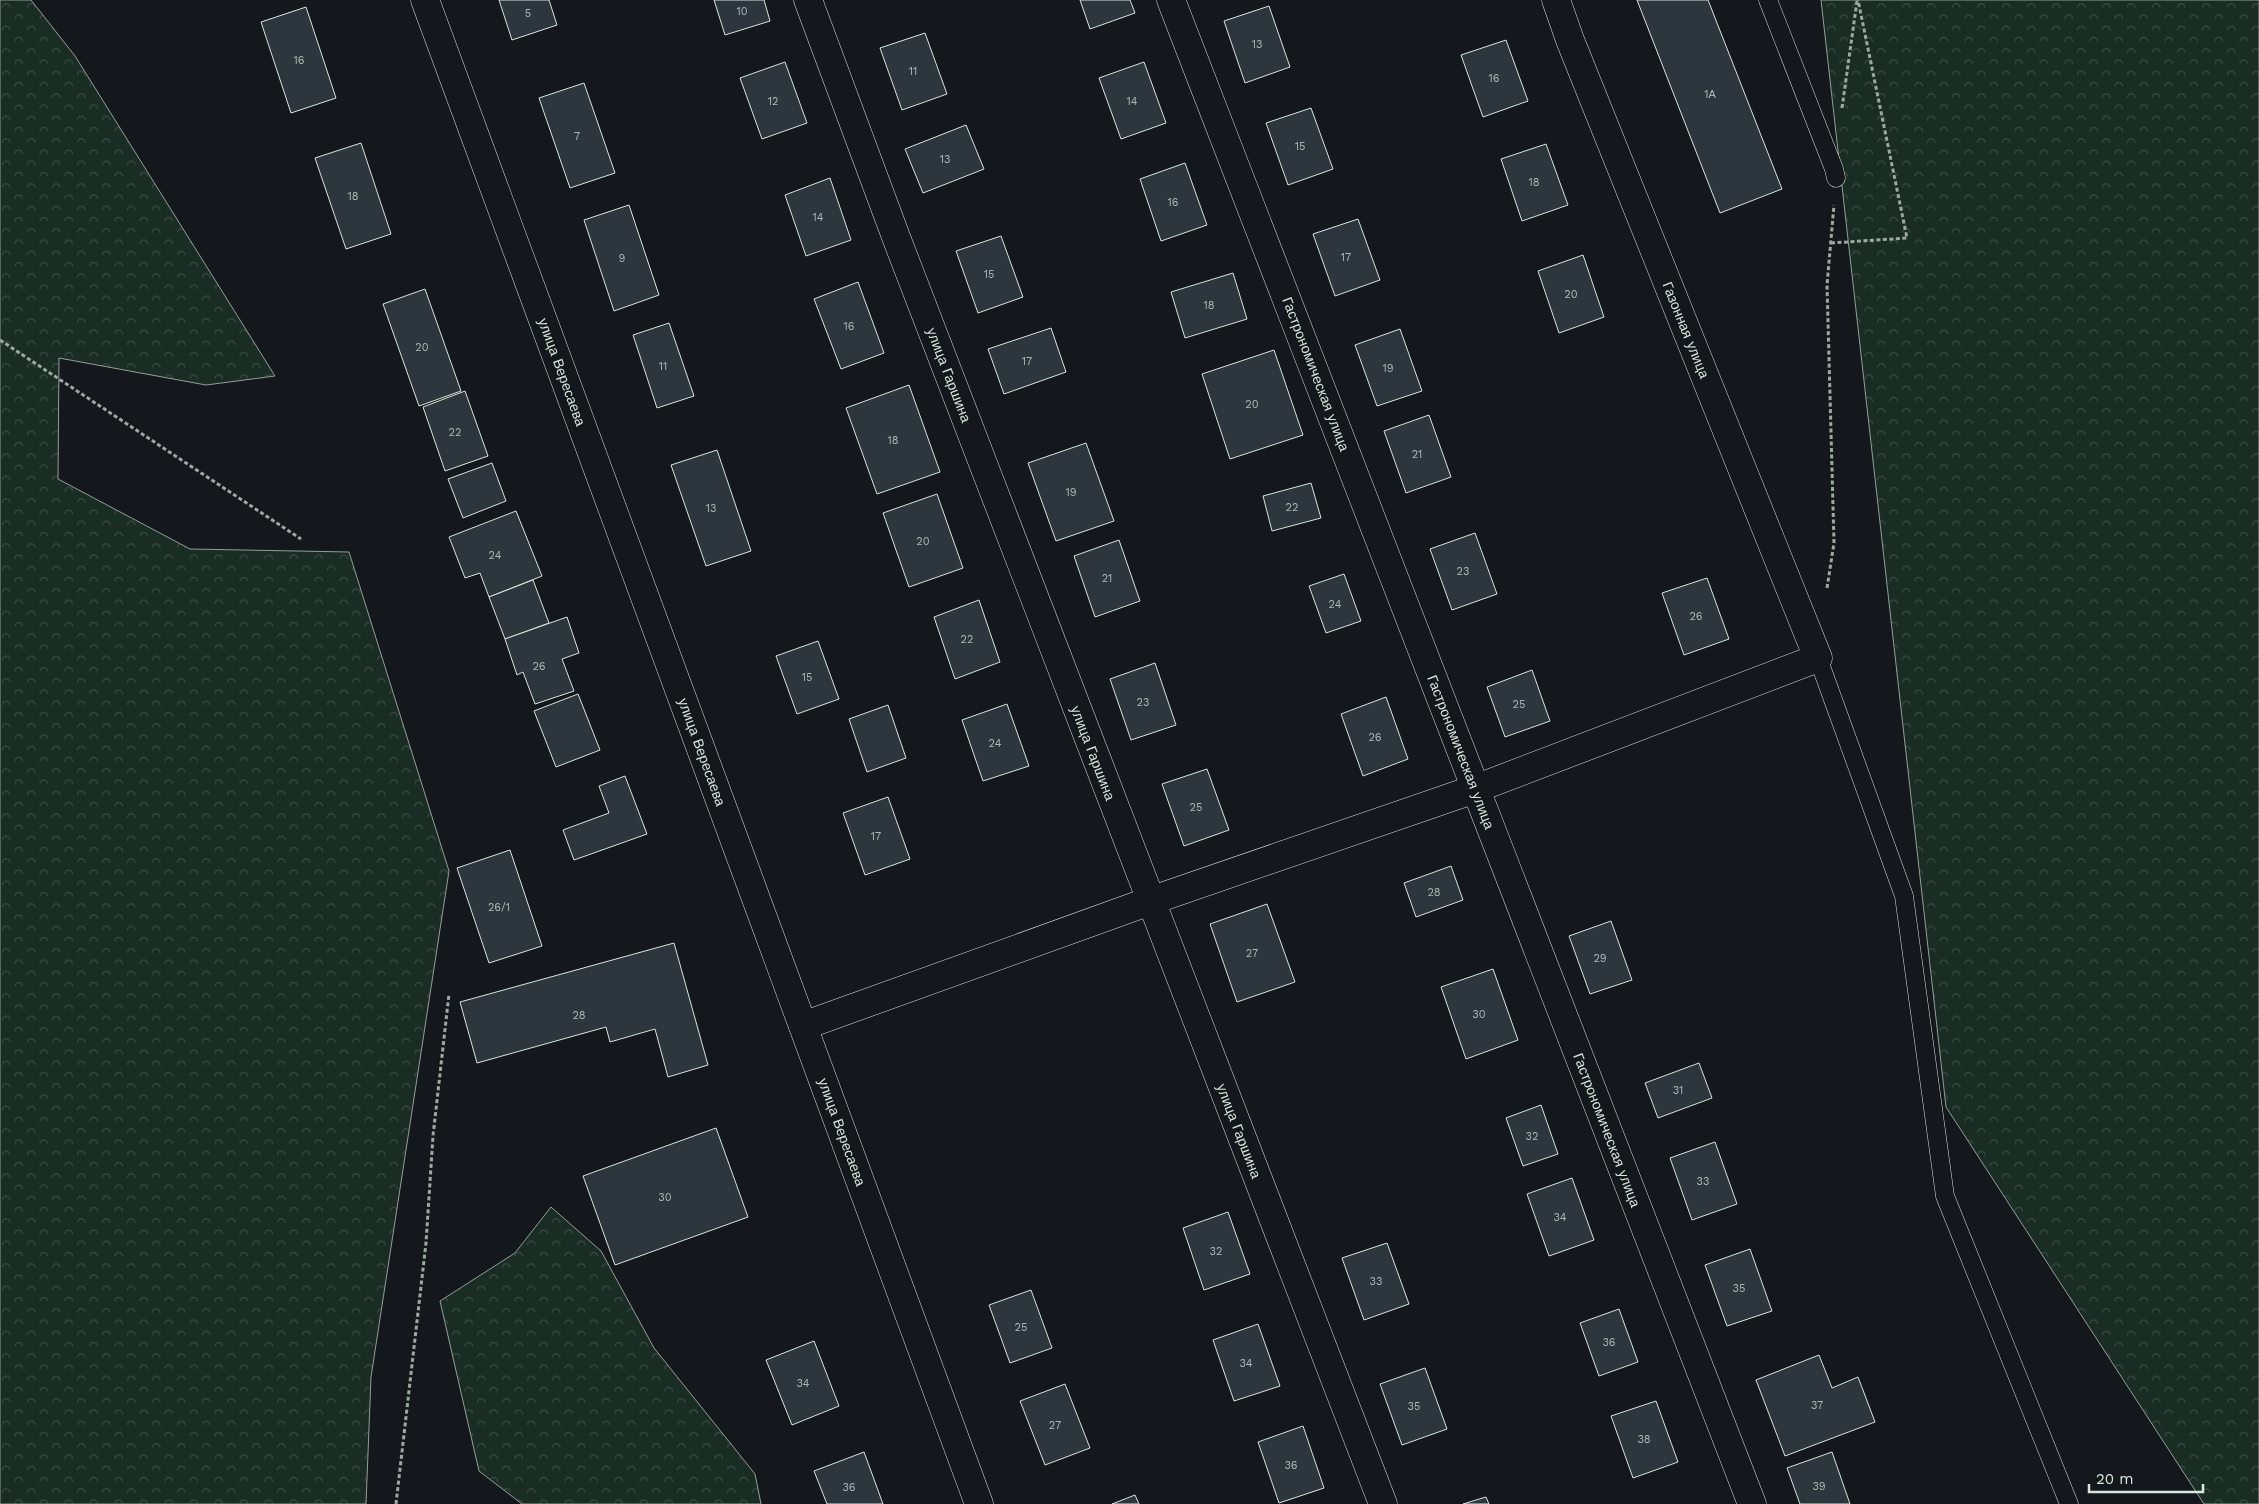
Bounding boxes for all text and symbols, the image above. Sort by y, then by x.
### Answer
house number: 10 [736,5,748,18]
house number: 5 [525,7,531,20]
house number: 13 [1252,38,1262,51]
house number: 16 [294,54,305,67]
house number: 11 [909,65,917,78]
house number: 16 [1489,72,1500,85]
house number: 1А [1704,88,1716,101]
house number: 12 [768,95,778,108]
house number: 14 [1126,95,1138,108]
house number: 7 [574,130,580,143]
house number: 15 [1295,140,1305,153]
house number: 13 [940,153,950,166]
house number: 18 [1528,176,1540,189]
house number: 18 [347,190,359,203]
house number: 16 [1168,196,1179,209]
house number: 14 [812,211,824,224]
house number: 17 [1341,251,1351,264]
house number: 9 [619,252,626,265]
house number: 15 [984,268,994,281]
street label: Газонная улица [1659,279,1713,381]
house number: 20 [1564,288,1578,301]
street label: Гастрономическая улица [1279,295,1353,453]
house number: 18 [1203,299,1215,312]
street label: улица Вересаева [535,316,589,428]
house number: 16 [844,320,855,333]
street label: улица Гаршина [924,325,974,425]
house number: 20 [415,341,429,354]
house number: 17 [1022,355,1032,368]
house number: 11 [659,360,667,373]
house number: 19 [1382,362,1394,375]
house number: 20 [1245,398,1259,411]
house number: 22 [449,426,461,439]
house number: 18 [887,434,899,447]
house number: 21 [1412,448,1422,461]
house number: 19 [1065,486,1077,499]
house number: 22 [1286,501,1298,514]
house number: 13 [706,502,716,515]
house number: 20 [916,535,930,548]
house number: 24 [489,549,502,562]
house number: 23 [1457,565,1469,578]
house number: 21 [1102,572,1112,585]
house number: 24 [1329,598,1342,611]
house number: 26 [1689,610,1703,623]
house number: 22 [961,633,973,646]
house number: 26 [532,660,546,673]
house number: 15 [802,671,812,684]
street label: Гастрономическая улица [1424,673,1498,831]
street label: улица Вересаева [675,696,729,808]
house number: 23 [1137,696,1149,709]
house number: 25 [1513,698,1525,711]
street label: улица Гаршина [1068,703,1118,803]
house number: 26 [1368,731,1382,744]
house number: 24 [989,737,1002,750]
house number: 25 [1190,801,1202,814]
house number: 17 [871,830,881,843]
house number: 28 [1427,886,1441,899]
house number: 26/1 [488,901,510,914]
house number: 27 [1246,947,1258,960]
house number: 29 [1593,952,1607,965]
house number: 30 [1472,1008,1486,1021]
house number: 28 [572,1009,586,1022]
street label: Гастрономическая улица [1570,1051,1644,1209]
street label: улица Вересаева [815,1076,869,1188]
street label: улица Гаршина [1214,1081,1264,1181]
house number: 31 [1673,1084,1683,1097]
house number: 32 [1526,1130,1538,1143]
house number: 33 [1697,1175,1709,1188]
house number: 30 [658,1191,672,1204]
house number: 34 [1553,1211,1567,1224]
house number: 32 [1210,1245,1222,1258]
house number: 33 [1370,1275,1382,1288]
house number: 35 [1733,1282,1745,1295]
house number: 25 [1015,1321,1027,1334]
house number: 36 [1602,1336,1616,1349]
house number: 34 [1239,1357,1253,1370]
house number: 34 [796,1377,810,1390]
house number: 37 [1811,1399,1823,1412]
house number: 35 [1408,1400,1420,1413]
house number: 27 [1049,1419,1061,1432]
house number: 38 [1637,1433,1651,1446]
house number: 36 [1284,1459,1298,1472]
scale bar [2089,1462,2203,1494]
text: 20 m [2096,1470,2134,1488]
house number: 39 [1812,1480,1826,1493]
house number: 36 [842,1481,856,1494]

